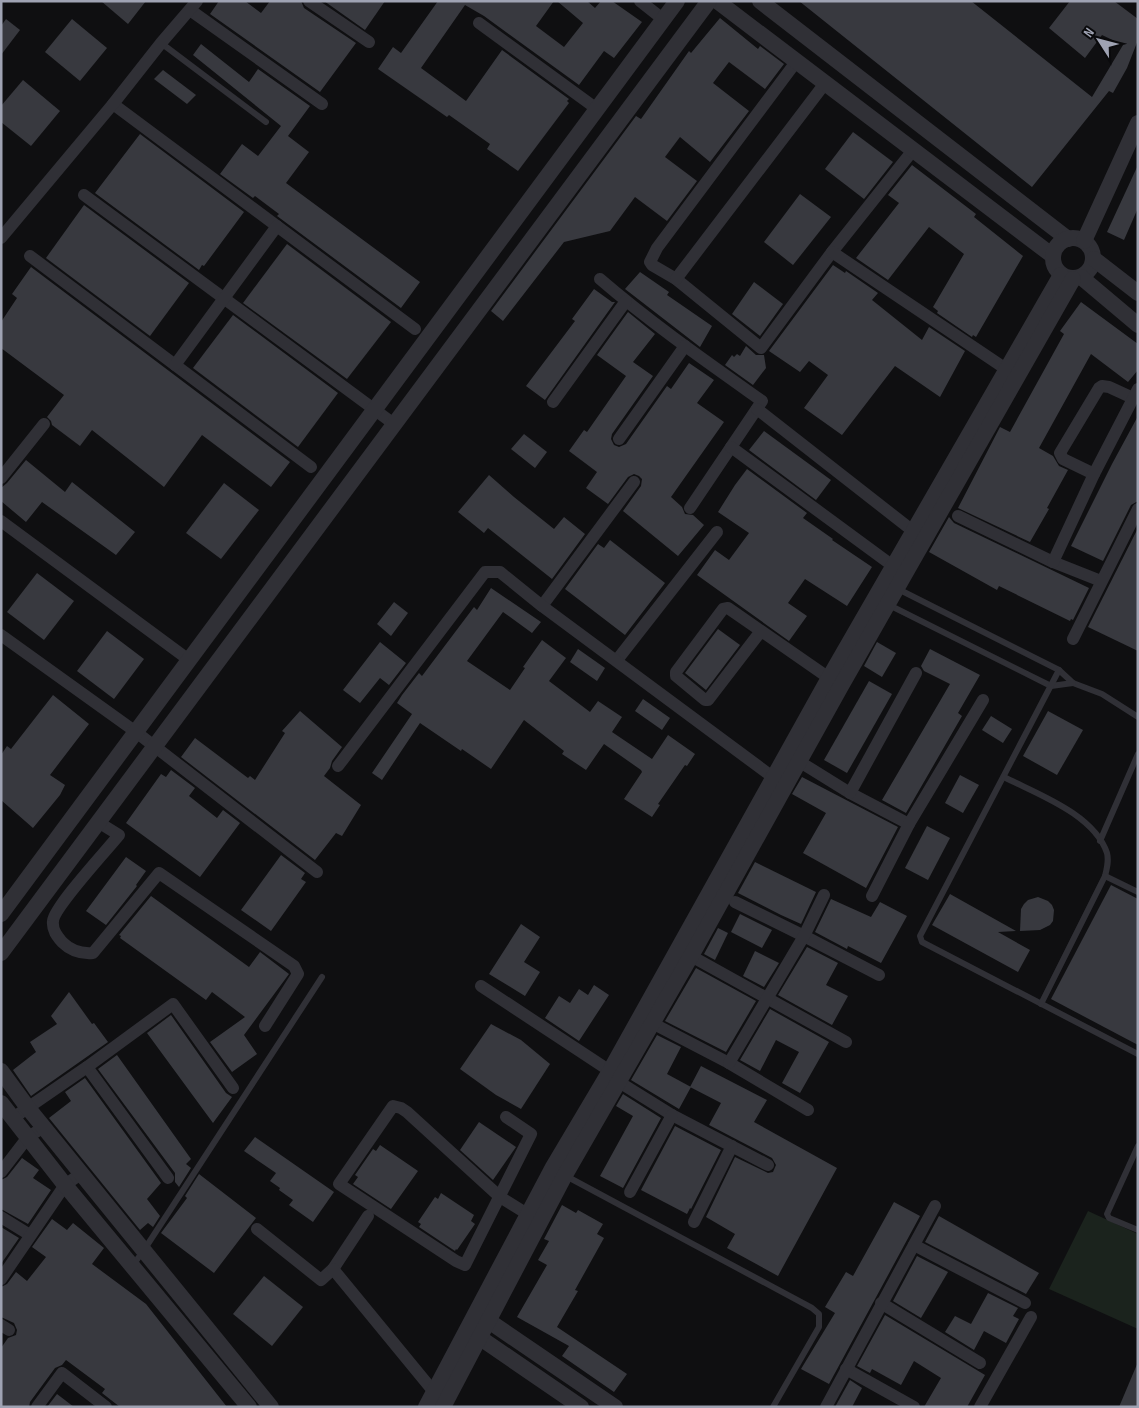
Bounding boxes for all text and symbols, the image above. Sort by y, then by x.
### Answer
north arrow [1074,15,1124,65]
text: N [1080,25,1098,41]

